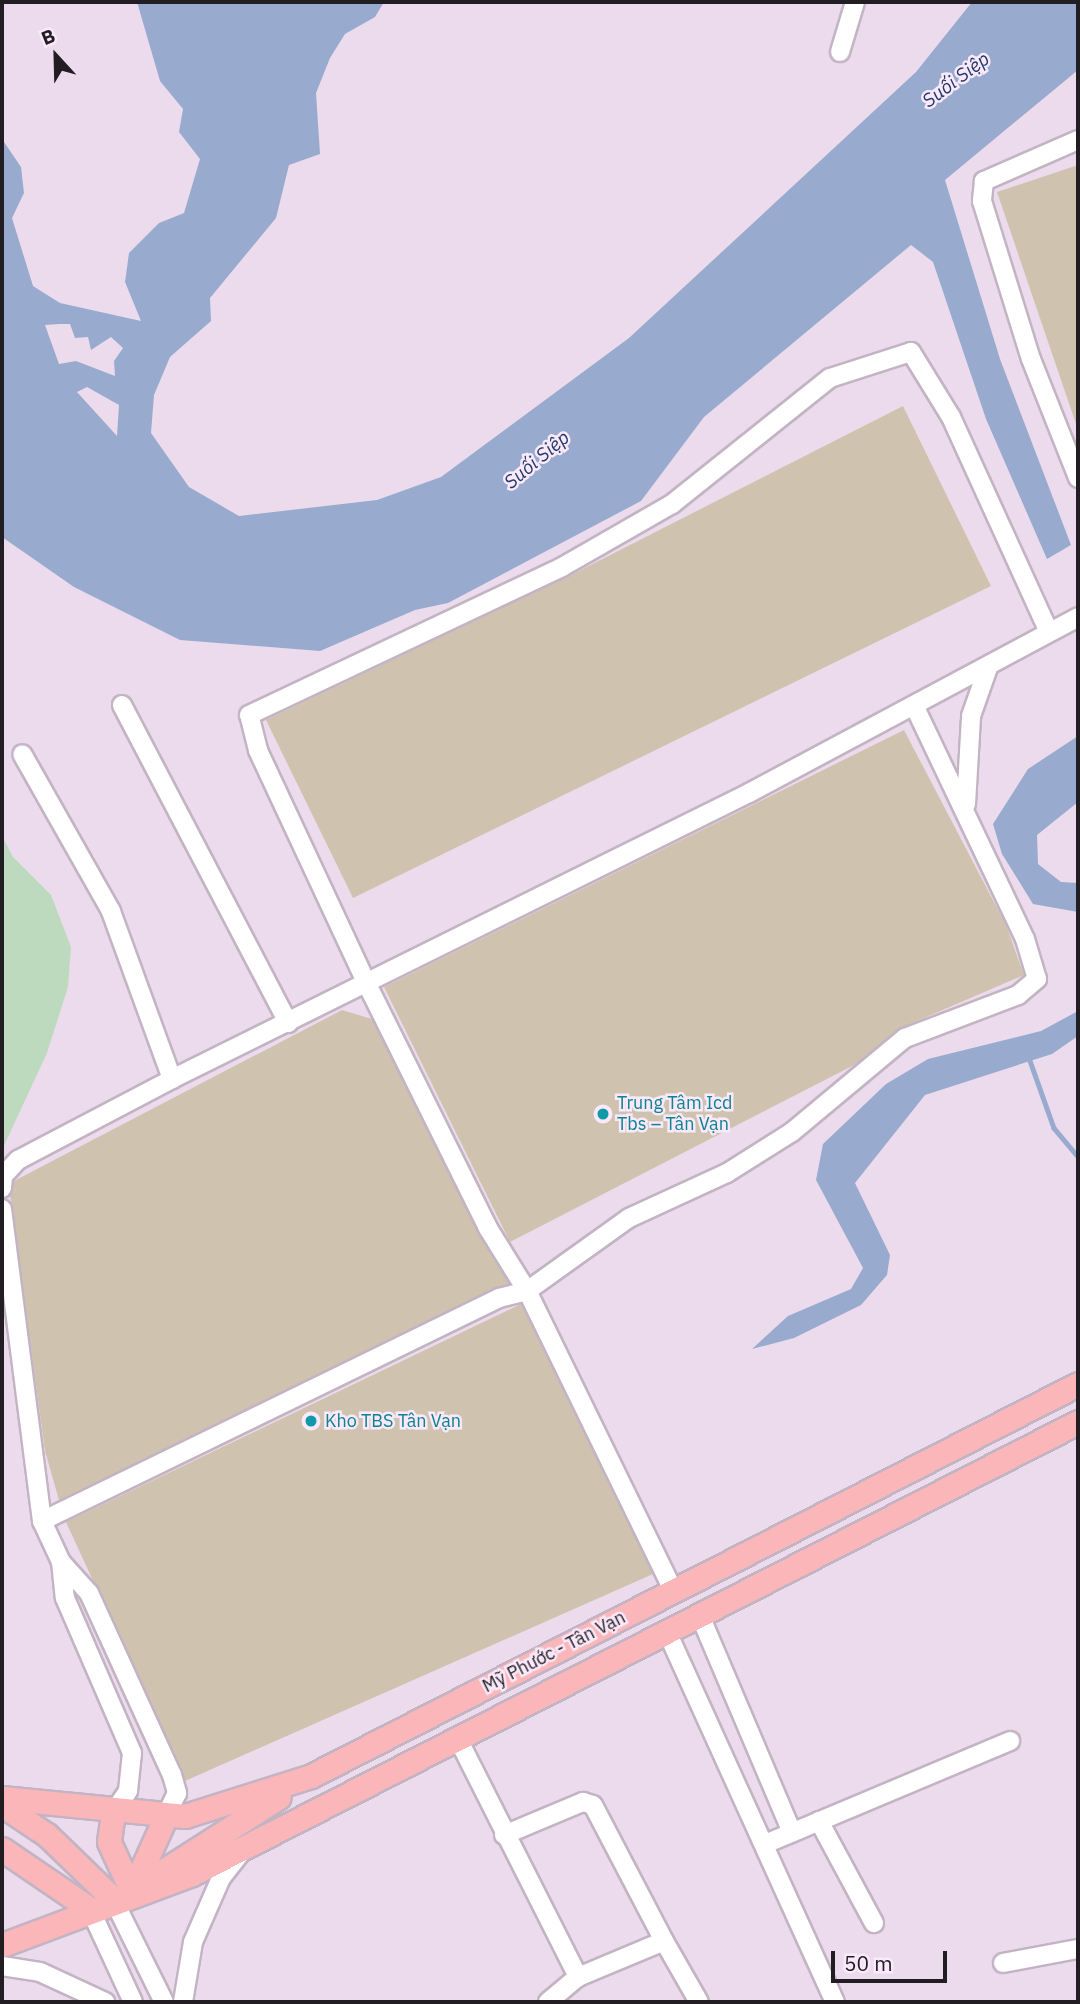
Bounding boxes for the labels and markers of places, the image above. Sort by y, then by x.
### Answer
place label: Trung Tâm Icd Tbs – Tân Vạn [617,1093,732,1136]
marker: Trung Tâm Icd Tbs – Tân Vạn [595,1106,611,1122]
place label: Kho TBS Tân Vạn [325,1410,461,1432]
marker: Kho TBS Tân Vạn [303,1413,319,1429]

